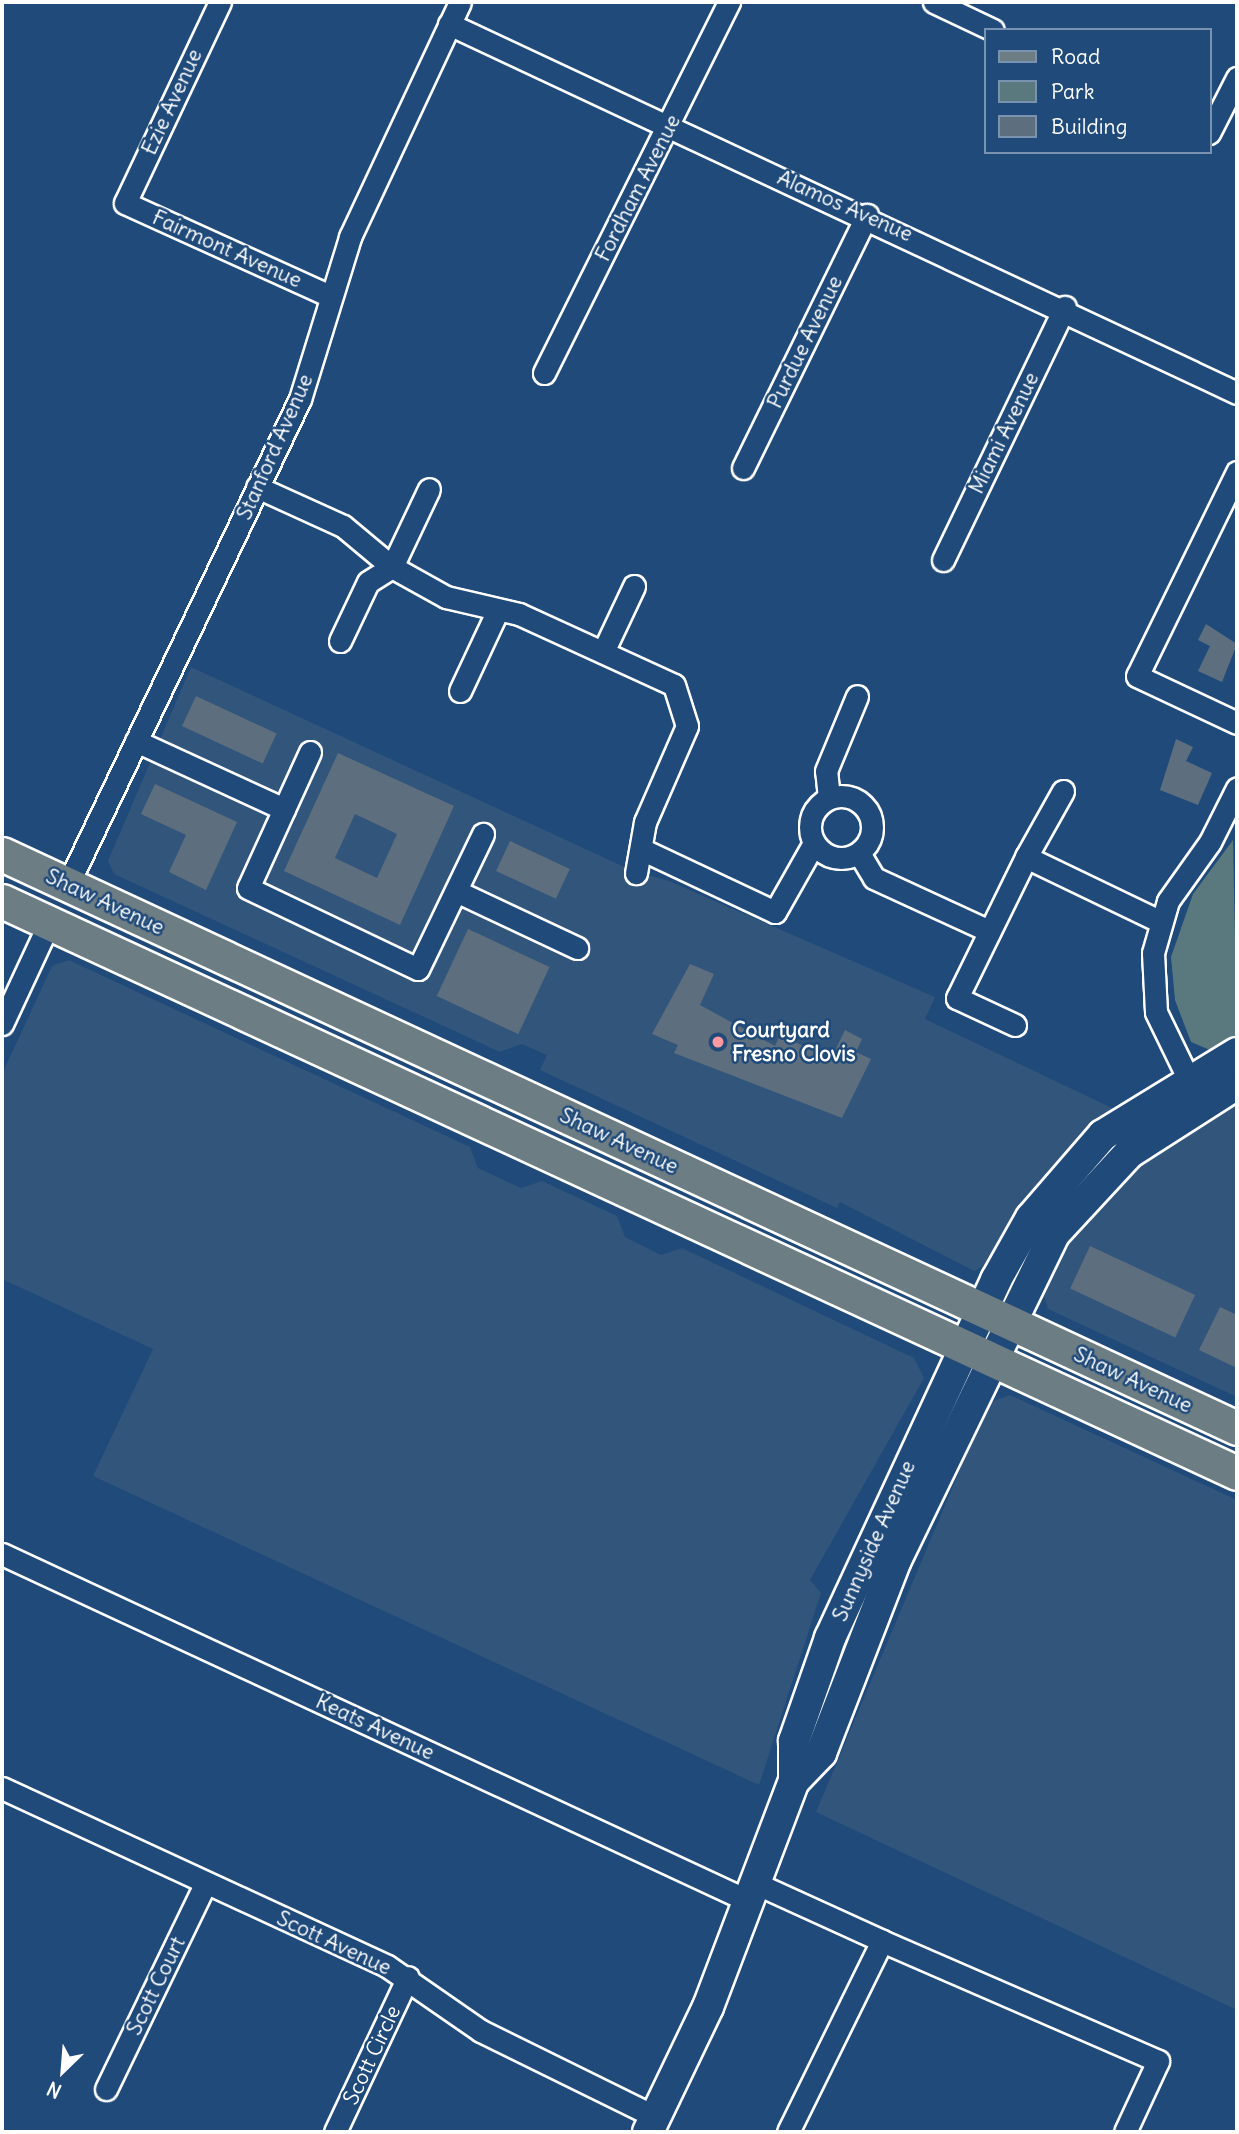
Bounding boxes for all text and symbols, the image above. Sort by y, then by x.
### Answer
legend [984,28,1211,154]
text: Road [1051,43,1100,70]
street label: Ezie Avenue [137,45,207,159]
text: Park [1051,78,1094,105]
street label: Fordham Avenue [590,110,686,266]
text: Building [1051,113,1127,140]
street label: Alamos Avenue [773,165,917,247]
street label: Fairmont Avenue [148,205,306,293]
street label: Purdue Avenue [762,272,848,412]
street label: Miami Avenue [964,368,1044,498]
street label: Stanford Avenue [232,370,318,524]
street label: Shaw Avenue [42,864,168,940]
place label: Courtyard Fresno Clovis [732,1017,856,1067]
marker: Courtyard Fresno Clovis [710,1034,726,1050]
street label: Shaw Avenue [556,1103,682,1179]
street label: Shaw Avenue [1070,1342,1196,1418]
street label: Sunnyside Avenue [827,1457,921,1625]
street label: Keats Avenue [312,1689,438,1765]
street label: Scott Avenue [273,1906,395,1980]
street label: Scott Court [121,1933,191,2039]
street label: Scott Circle [338,2001,406,2109]
north arrow [28,2036,98,2106]
text: N [43,2076,65,2104]

